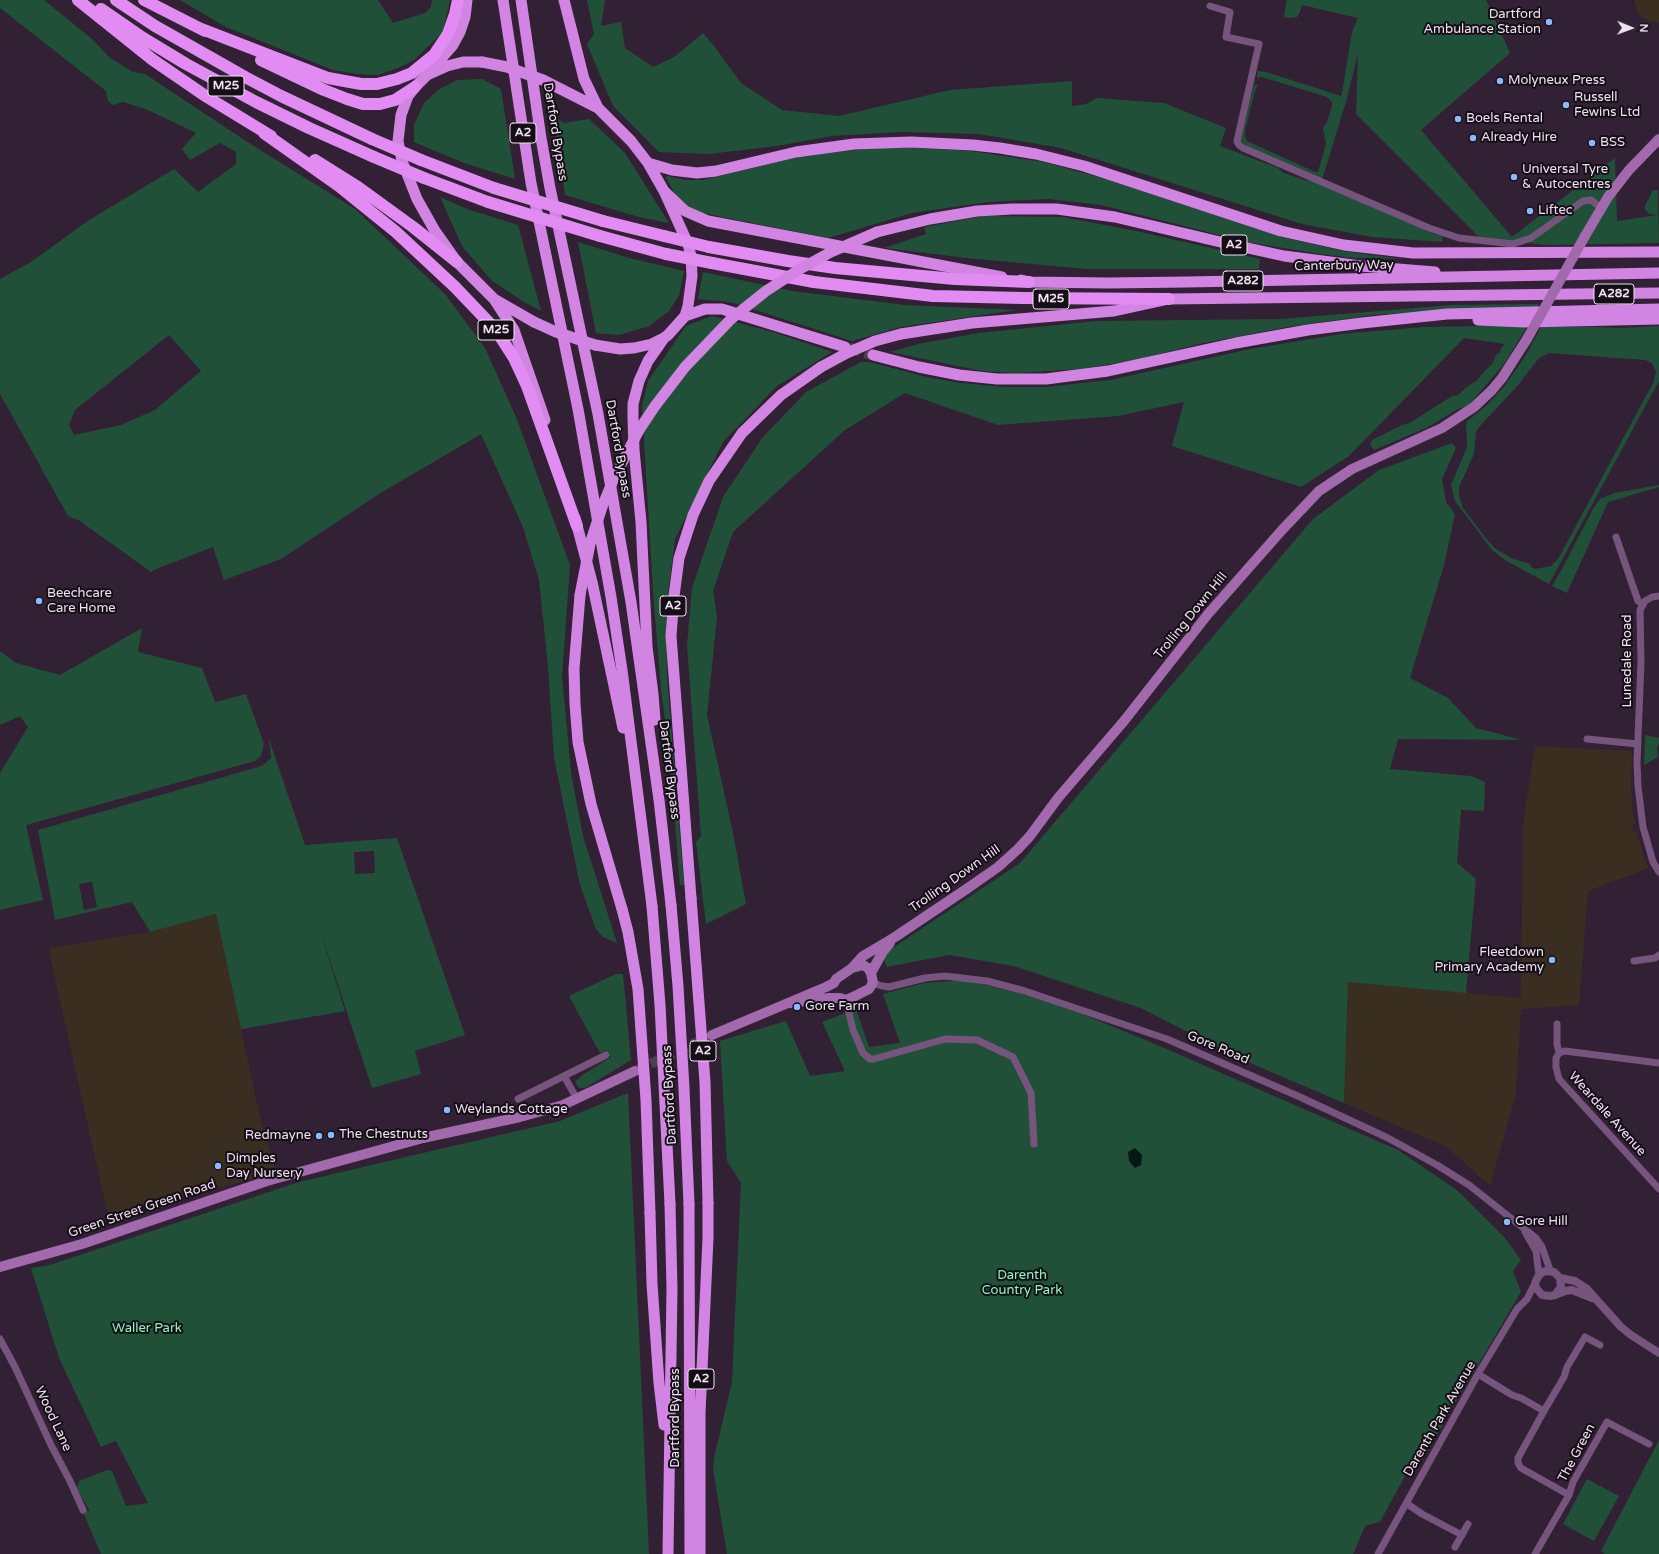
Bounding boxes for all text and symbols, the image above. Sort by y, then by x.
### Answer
place label: Dartford Ambulance Station [1423,7,1541,38]
north arrow [1611,8,1651,48]
marker: Dartford Ambulance Station [1544,17,1554,27]
text: N [1637,24,1650,33]
place label: Molyneux Press [1508,73,1605,89]
road number: M25 [208,76,244,96]
marker: Molyneux Press [1495,76,1505,86]
street label: Dartford Bypass [540,82,570,182]
place label: Russell Fewins Ltd [1574,90,1640,121]
marker: Russell Fewins Ltd [1561,100,1571,110]
place label: Boels Rental [1466,111,1543,127]
marker: Boels Rental [1453,114,1463,124]
road number: A2 [510,123,536,143]
place label: Already Hire [1481,130,1557,146]
marker: Already Hire [1468,133,1478,143]
place label: BSS [1600,135,1625,151]
marker: BSS [1587,138,1597,148]
place label: Universal Tyre & Autocentres [1522,162,1610,193]
marker: Universal Tyre & Autocentres [1509,172,1519,182]
place label: Liftec [1538,203,1573,219]
marker: Liftec [1525,206,1535,216]
road number: A2 [1221,235,1247,255]
street label: Canterbury Way [1294,257,1394,275]
road number: A282 [1223,271,1263,291]
road number: A282 [1594,284,1634,304]
road number: M25 [1033,289,1069,309]
road number: M25 [478,320,514,340]
street label: Dartford Bypass [602,399,634,499]
street label: Trolling Down Hill [1151,569,1231,663]
place label: Beechcare Care Home [47,586,116,617]
marker: Beechcare Care Home [34,596,44,606]
road number: A2 [660,596,686,616]
street label: Lunedale Road [1620,615,1636,707]
street label: Dartford Bypass [655,720,683,820]
street label: Trolling Down Hill [907,842,1003,916]
place label: Fleetdown Primary Academy [1434,945,1544,976]
marker: Fleetdown Primary Academy [1547,955,1557,965]
place label: Gore Farm [805,999,869,1015]
marker: Gore Farm [792,1002,802,1012]
street label: Gore Road [1185,1028,1251,1068]
road number: A2 [690,1041,716,1061]
street label: Dartford Bypass [660,1045,680,1145]
street label: Weardale Avenue [1565,1069,1649,1159]
place label: Weylands Cottage [455,1102,568,1118]
marker: Weylands Cottage [442,1105,452,1115]
place label: The Chestnuts [339,1127,428,1143]
place label: Redmayne [245,1128,311,1144]
marker: The Chestnuts [326,1130,336,1140]
marker: Redmayne [314,1131,324,1141]
place label: Dimples Day Nursery [226,1151,302,1182]
marker: Dimples Day Nursery [213,1161,223,1171]
street label: Green Street Green Road [66,1176,218,1242]
place label: Gore Hill [1515,1214,1568,1230]
marker: Gore Hill [1502,1217,1512,1227]
park label: Darenth Country Park [982,1268,1062,1299]
park label: Waller Park [112,1321,182,1337]
street label: Darenth Park Avenue [1401,1358,1479,1480]
street label: Dartford Bypass [668,1368,684,1468]
road number: A2 [688,1369,714,1389]
street label: Wood Lane [31,1384,75,1454]
street label: The Green [1555,1421,1599,1485]

